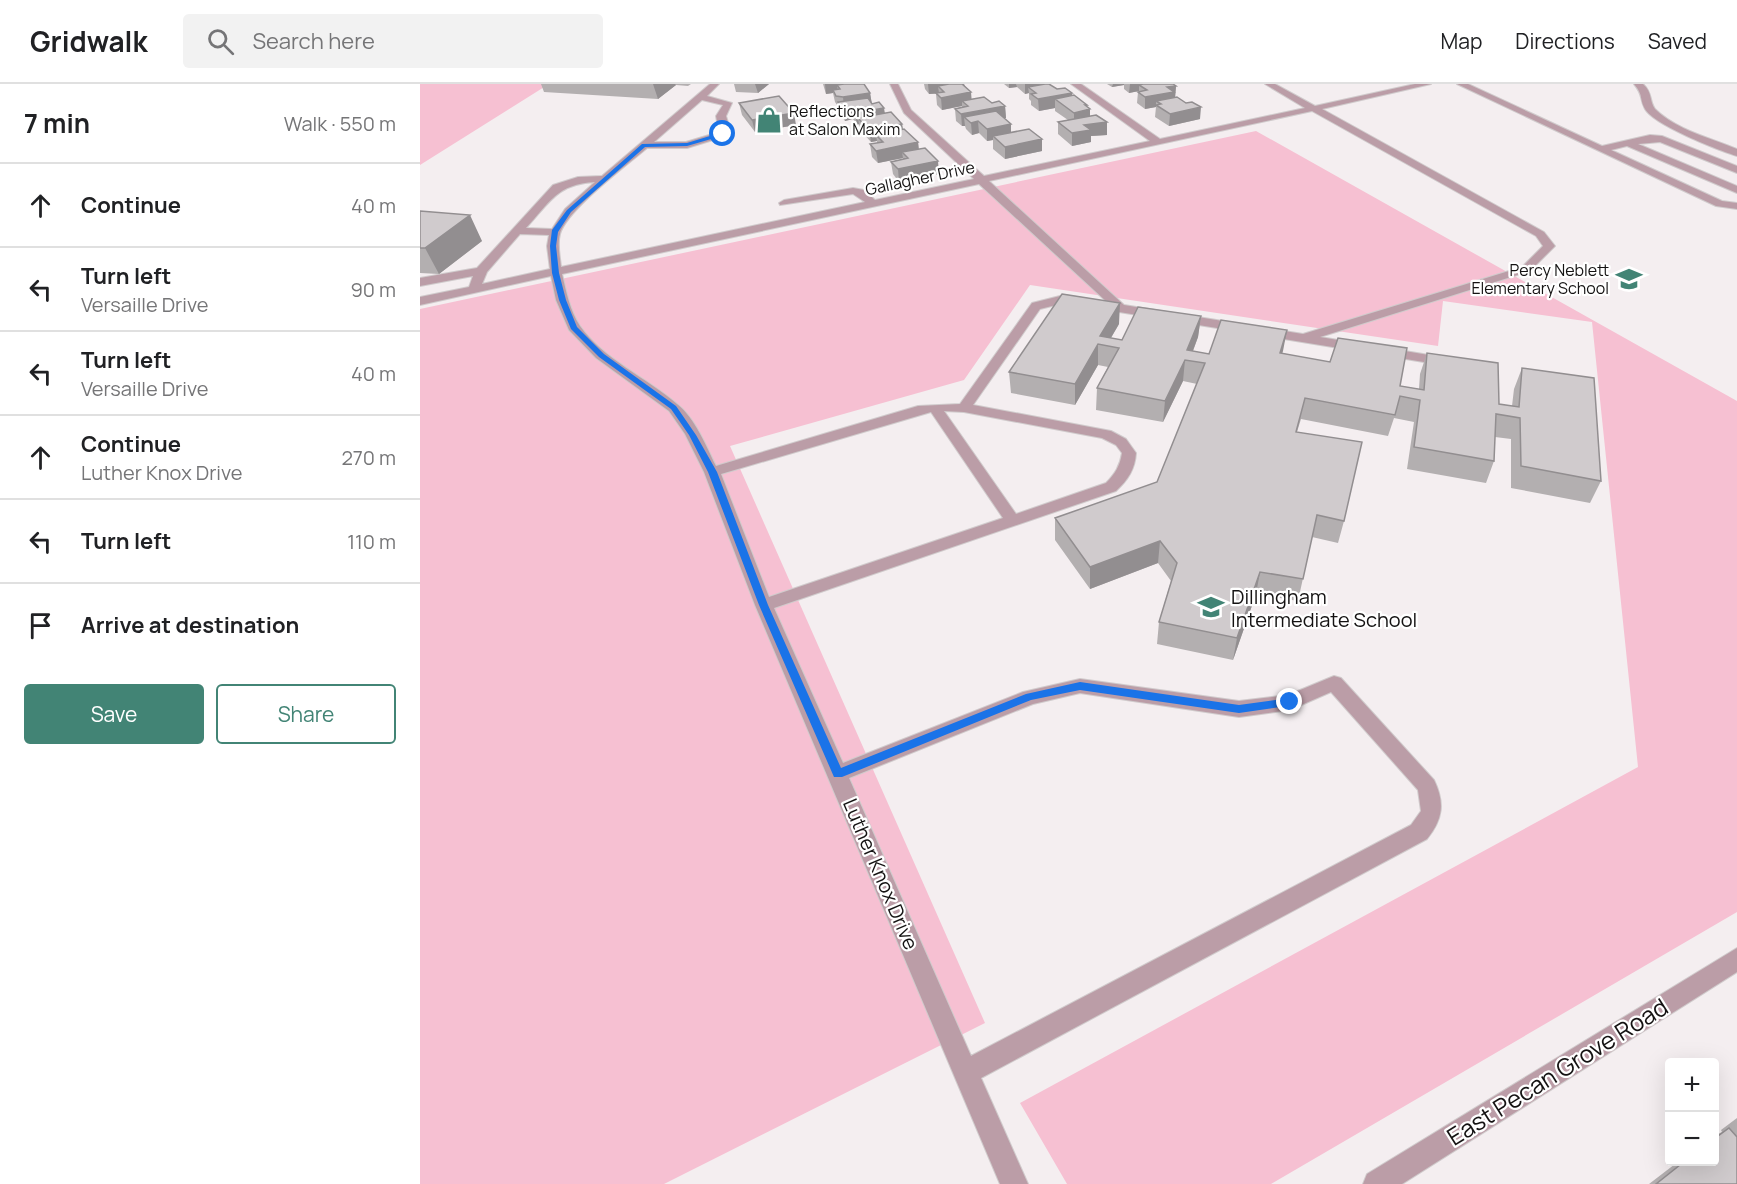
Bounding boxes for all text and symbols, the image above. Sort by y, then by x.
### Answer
search box [183,14,603,68]
text: Gridwalk [30,22,147,60]
icon: search [204,25,237,58]
text: Search here [252,26,375,56]
text: Map [1441,27,1482,55]
text: Directions [1515,27,1615,55]
text: Saved [1648,27,1707,55]
place label: Reflections at Salon Maxim [789,100,900,140]
text: 7 min [24,105,90,141]
shop icon: Reflections at Salon Maxim [754,105,784,135]
text: Walk · 550 m [284,110,396,137]
route start [709,120,735,146]
street label: Gallagher Drive [863,156,977,200]
icon: ahead [24,189,57,222]
text: Continue [81,190,181,220]
text: 40 m [351,192,396,219]
place label: Percy Neblett Elementary School [1471,259,1609,299]
text: Turn left [81,261,171,291]
school or university icon: Percy Neblett Elementary School [1614,264,1644,294]
icon: left [24,273,57,306]
text: 90 m [350,276,396,303]
text: Versaille Drive [81,291,208,318]
text: Turn left [81,345,171,375]
icon: left [24,357,57,390]
text: 40 m [351,360,396,387]
text: Versaille Drive [81,375,208,402]
text: Continue [81,429,181,459]
icon: ahead [24,441,57,474]
text: 270 m [341,444,396,471]
text: Luther Knox Drive [81,459,243,486]
icon: left [24,525,57,558]
text: Turn left [81,526,171,556]
text: 110 m [347,528,396,555]
place label: Dillingham Intermediate School [1231,583,1417,633]
school or university icon: Dillingham Intermediate School [1196,592,1226,622]
icon: arrive [24,609,57,642]
text: Arrive at destination [81,610,299,640]
button: Save [24,684,204,744]
button: Share [216,684,396,744]
route end [1276,688,1302,714]
street label: Luther Knox Drive [837,794,925,954]
street label: East Pecan Grove Road [1440,990,1674,1152]
map controls [1665,1058,1719,1166]
button: + [1665,1058,1719,1112]
button: − [1665,1112,1719,1166]

